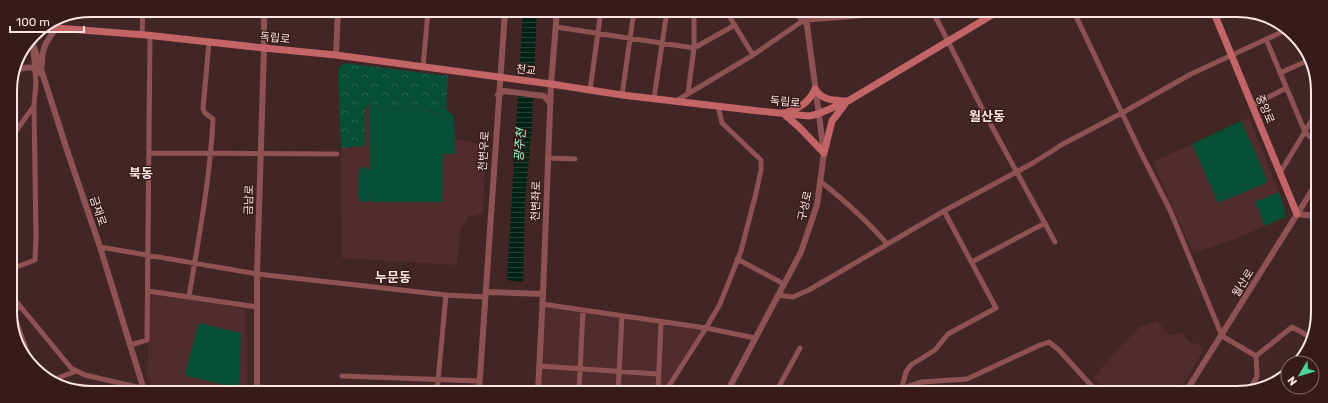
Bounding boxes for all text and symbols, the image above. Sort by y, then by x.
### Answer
scale bar [10,8,84,34]
text: 100 m [16,15,50,29]
street label: 독립로 [259,30,291,46]
street label: 천교 [515,62,537,78]
street label: 중앙로 [1253,92,1277,126]
street label: 독립로 [769,94,801,110]
district label: 월산동 [969,109,1005,124]
water label: 광주천 [512,126,528,162]
street label: 천변우로 [476,130,492,172]
district label: 북동 [129,166,153,181]
street label: 천변좌로 [529,181,543,221]
street label: 금남로 [242,185,256,215]
street label: 구성로 [795,190,815,222]
street label: 금재로 [87,195,109,227]
street label: 월산로 [1229,267,1257,299]
district label: 누문동 [375,270,411,285]
north arrow [1280,355,1320,395]
text: N [1285,374,1300,388]

